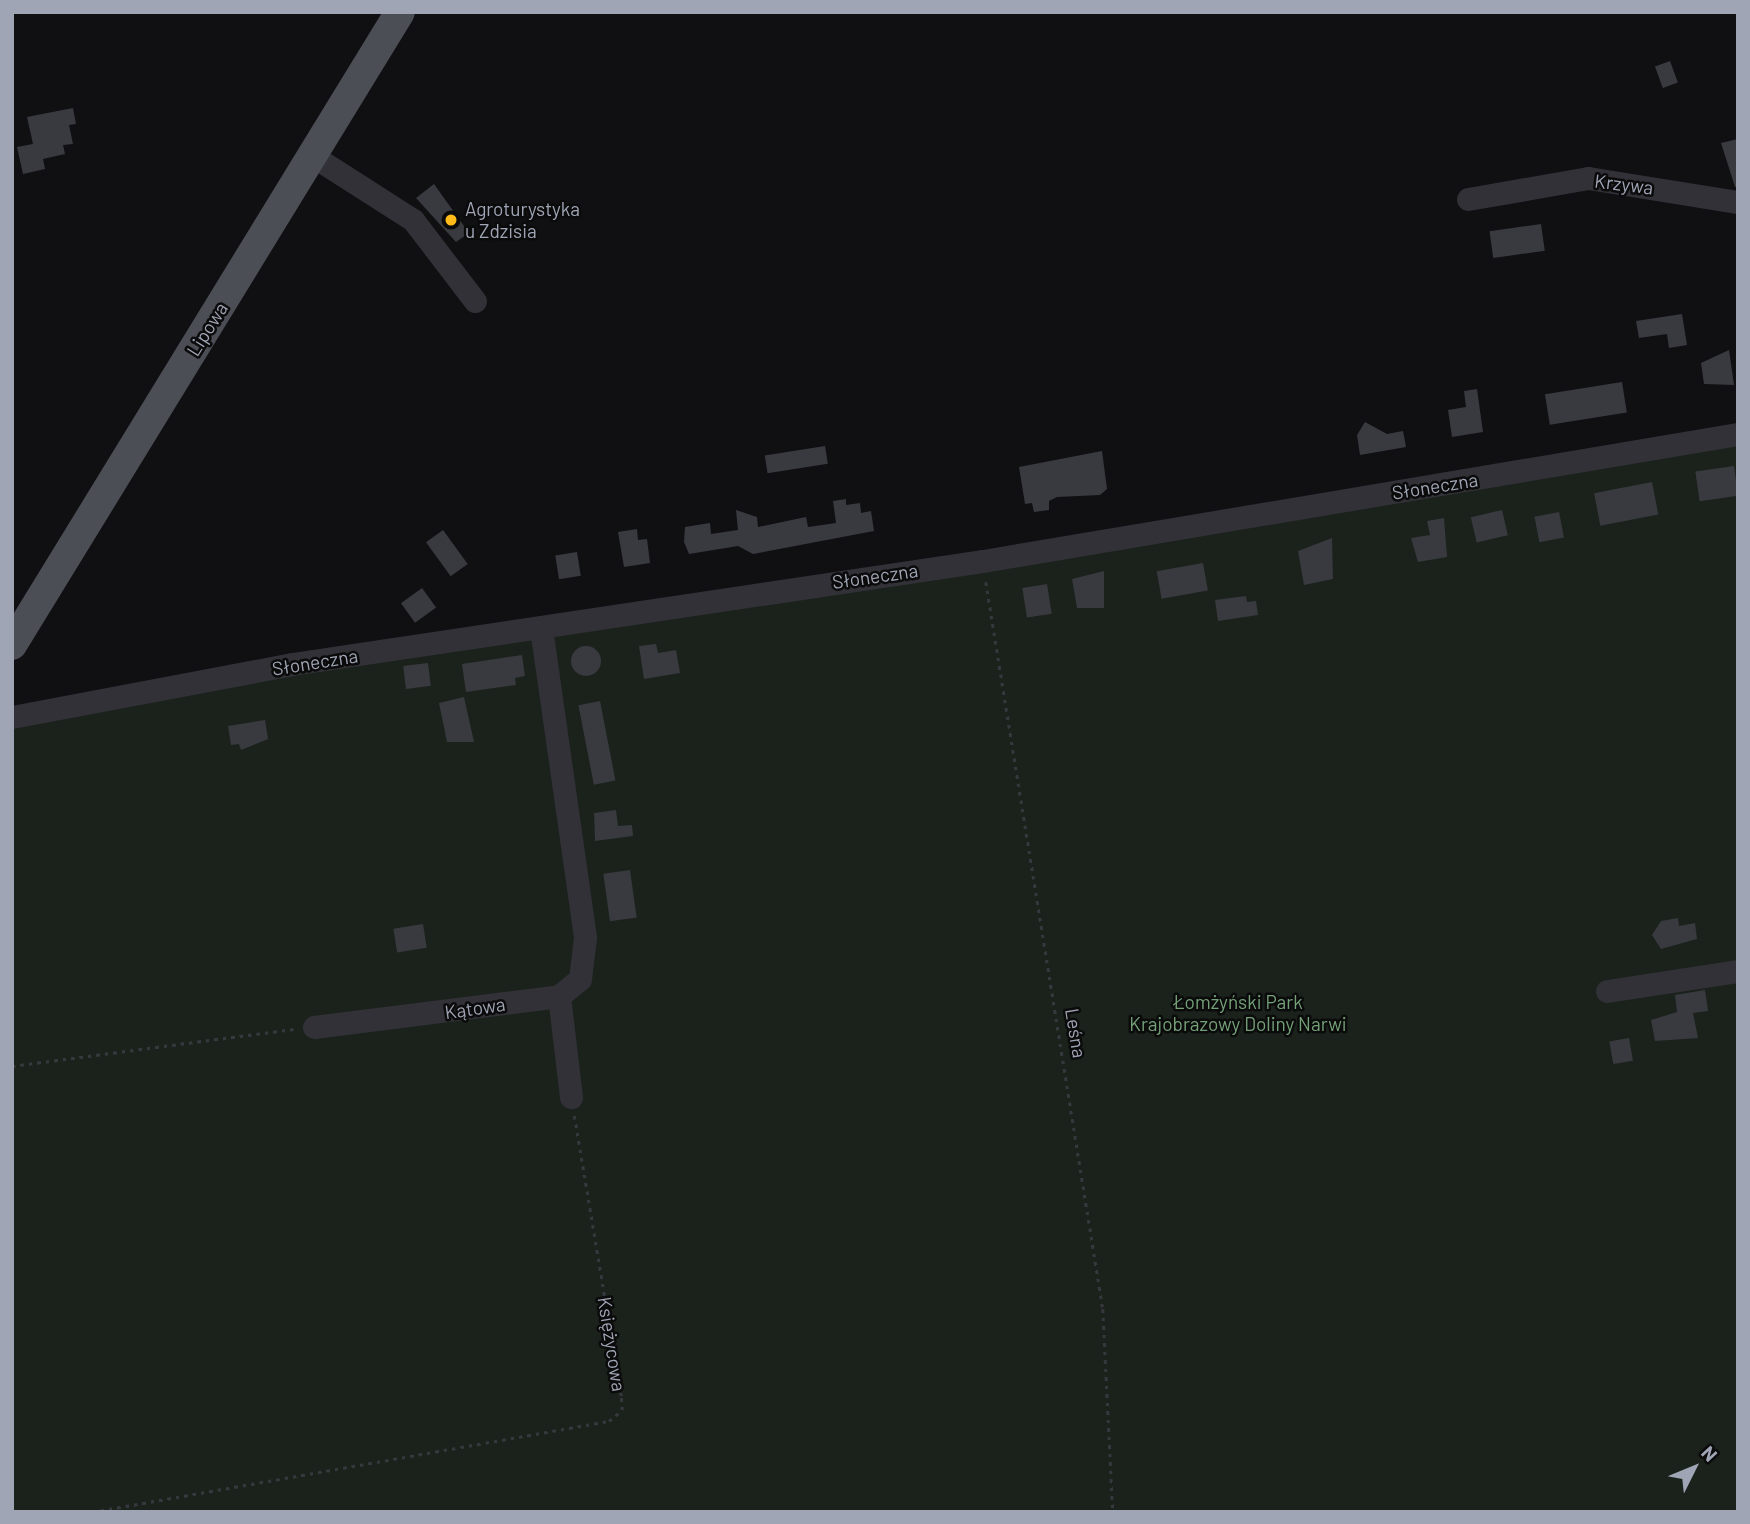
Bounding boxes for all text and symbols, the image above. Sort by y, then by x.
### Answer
street label: Krzywa [1593,169,1655,199]
place label: Agroturystyka u Zdzisia [465,198,580,242]
marker: Agroturystyka u Zdzisia [443,212,459,228]
street label: Lipowa [182,298,232,360]
street label: Słoneczna [1390,468,1480,504]
street label: Słoneczna [831,559,919,593]
street label: Słoneczna [270,644,360,680]
park label: Łomżyński Park Krajobrazowy Doliny Narwi [1129,991,1347,1035]
street label: Kątowa [443,992,507,1024]
street label: Leśna [1061,1007,1091,1059]
street label: Księżycowa [593,1295,631,1393]
north arrow [1659,1433,1729,1503]
text: N [1697,1441,1722,1466]

